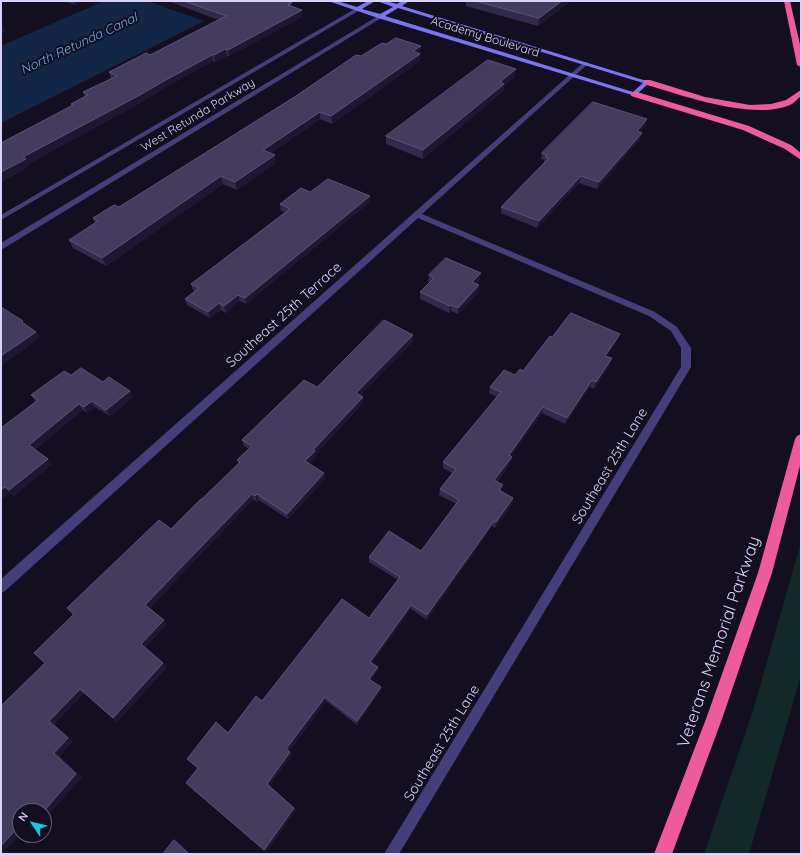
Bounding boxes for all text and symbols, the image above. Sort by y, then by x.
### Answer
water label: North Retunda Canal [18,10,140,78]
street label: Academy Boulevard [429,14,541,60]
street label: West Retunda Parkway [139,75,257,155]
street label: Southeast 25th Terrace [223,259,345,371]
street label: Southeast 25th Lane [569,405,651,527]
street label: Veterans Memorial Parkway [673,534,765,750]
street label: Southeast 25th Lane [401,682,483,804]
north arrow [12,803,52,843]
text: N [15,809,31,824]

